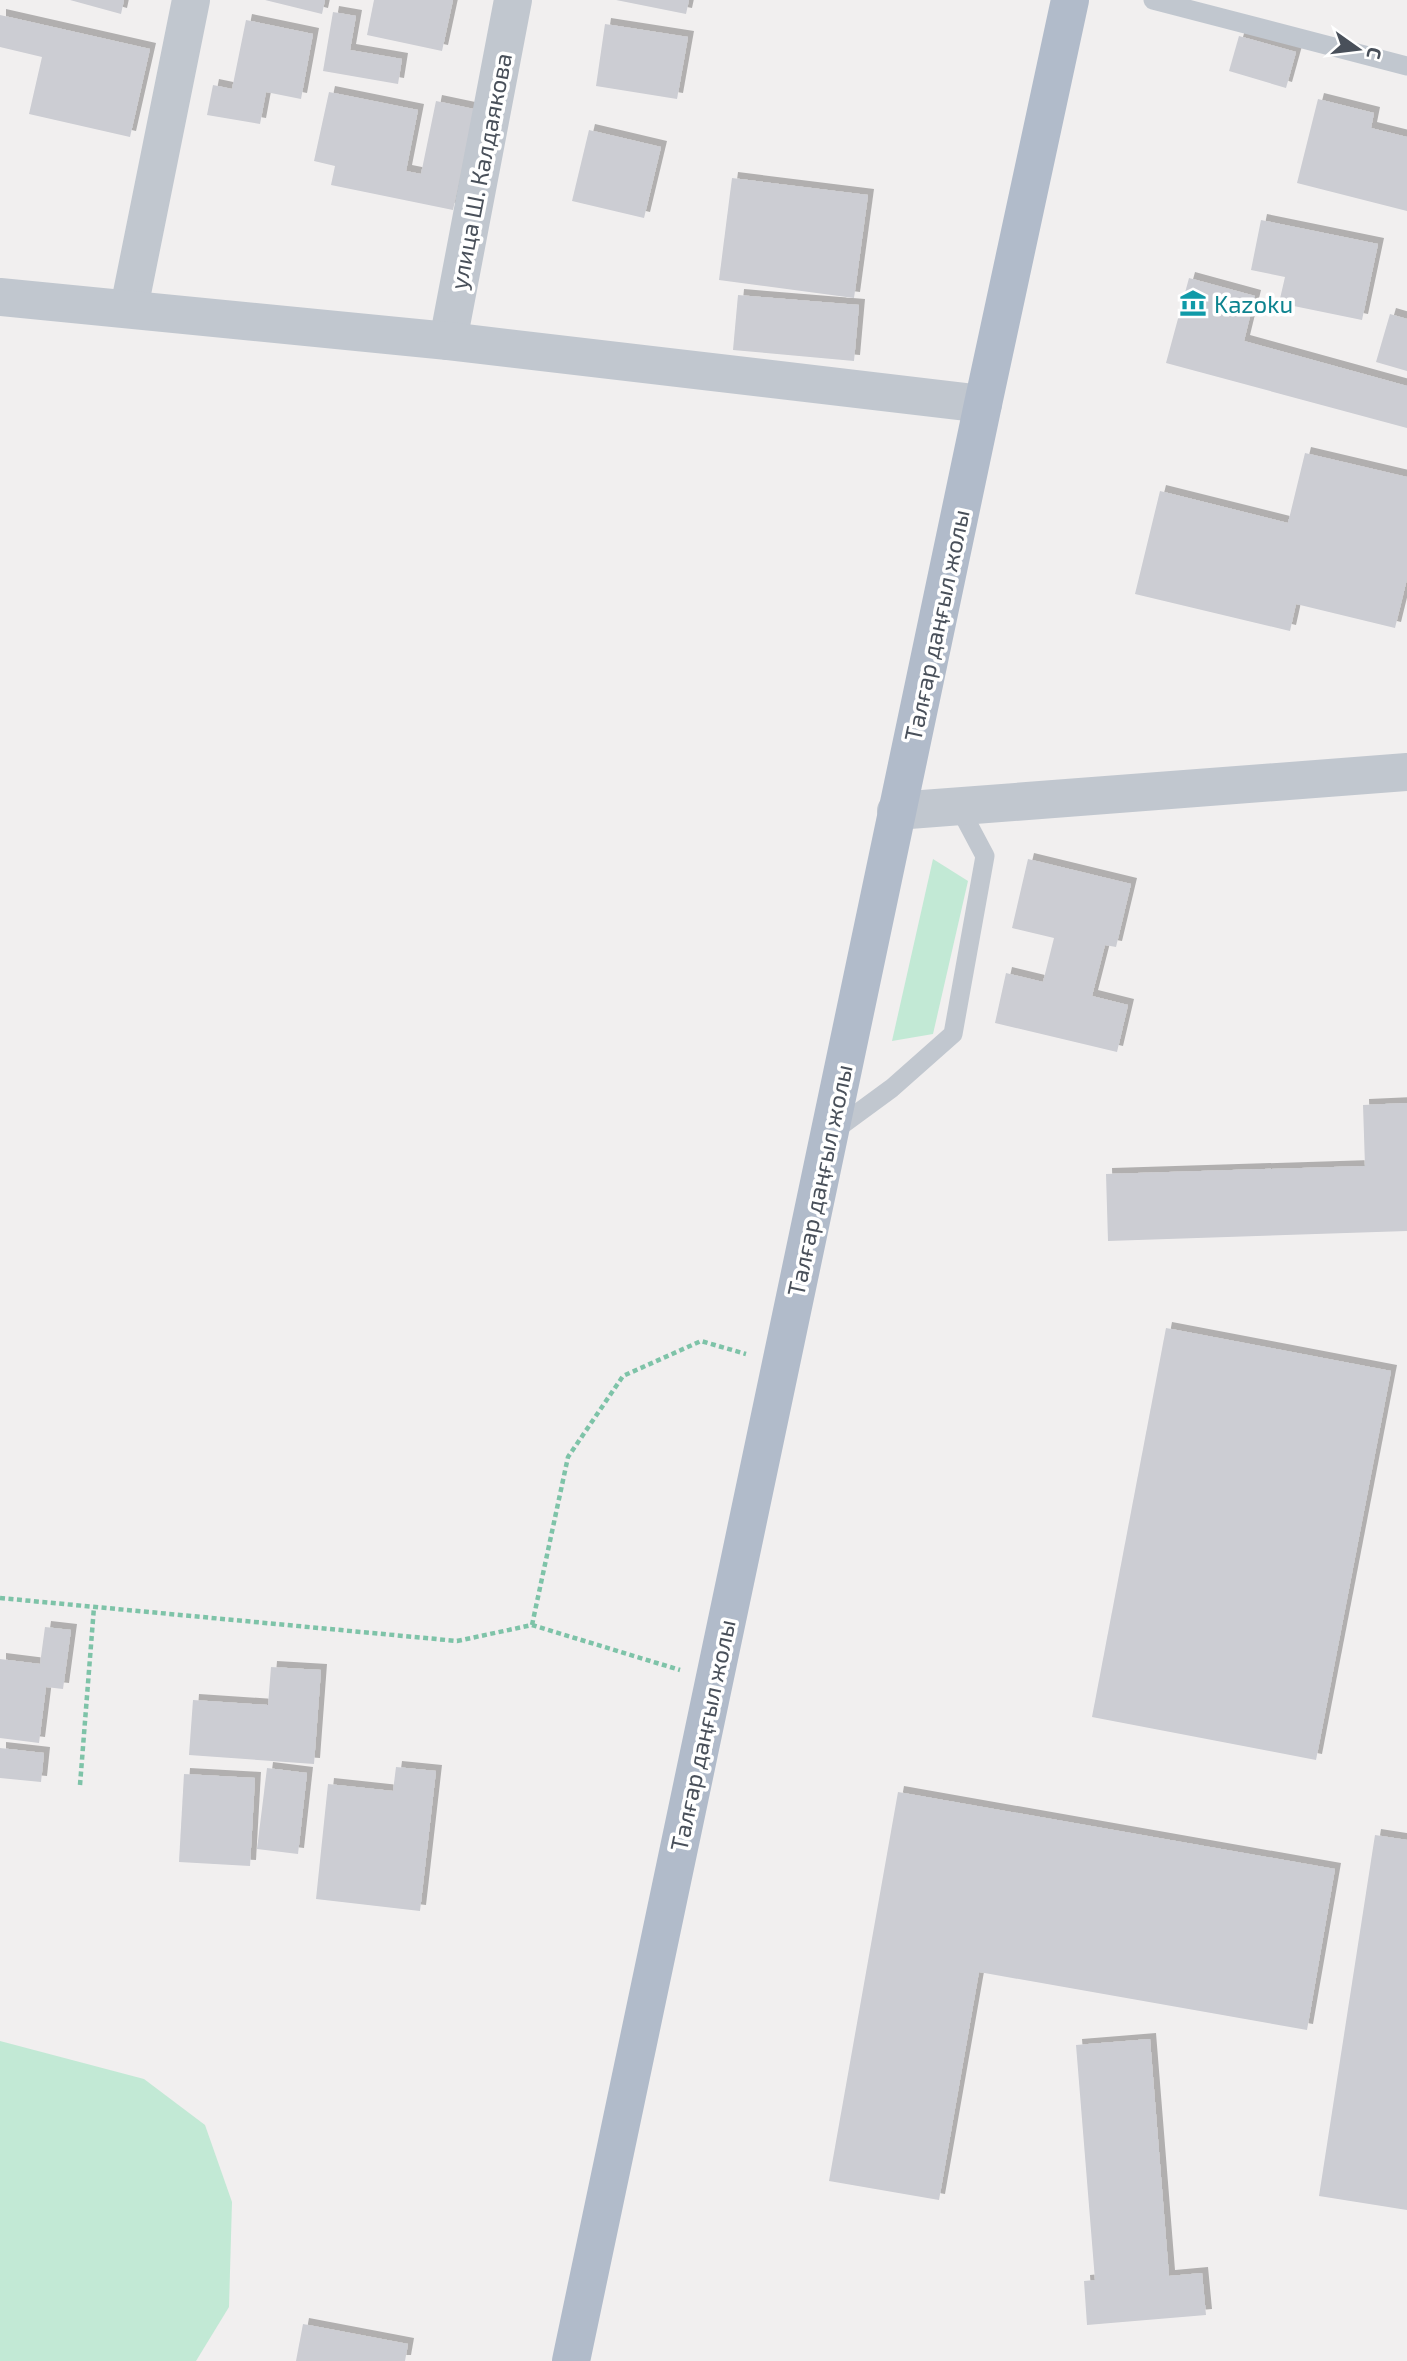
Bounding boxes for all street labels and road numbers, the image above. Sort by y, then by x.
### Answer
street label: улица Ш. Калдаякова [443,50,518,292]
street label: Талғар даңғыл жолы [897,506,975,744]
street label: Талғар даңғыл жолы [780,1061,858,1299]
street label: Талғар даңғыл жолы [663,1616,741,1854]

